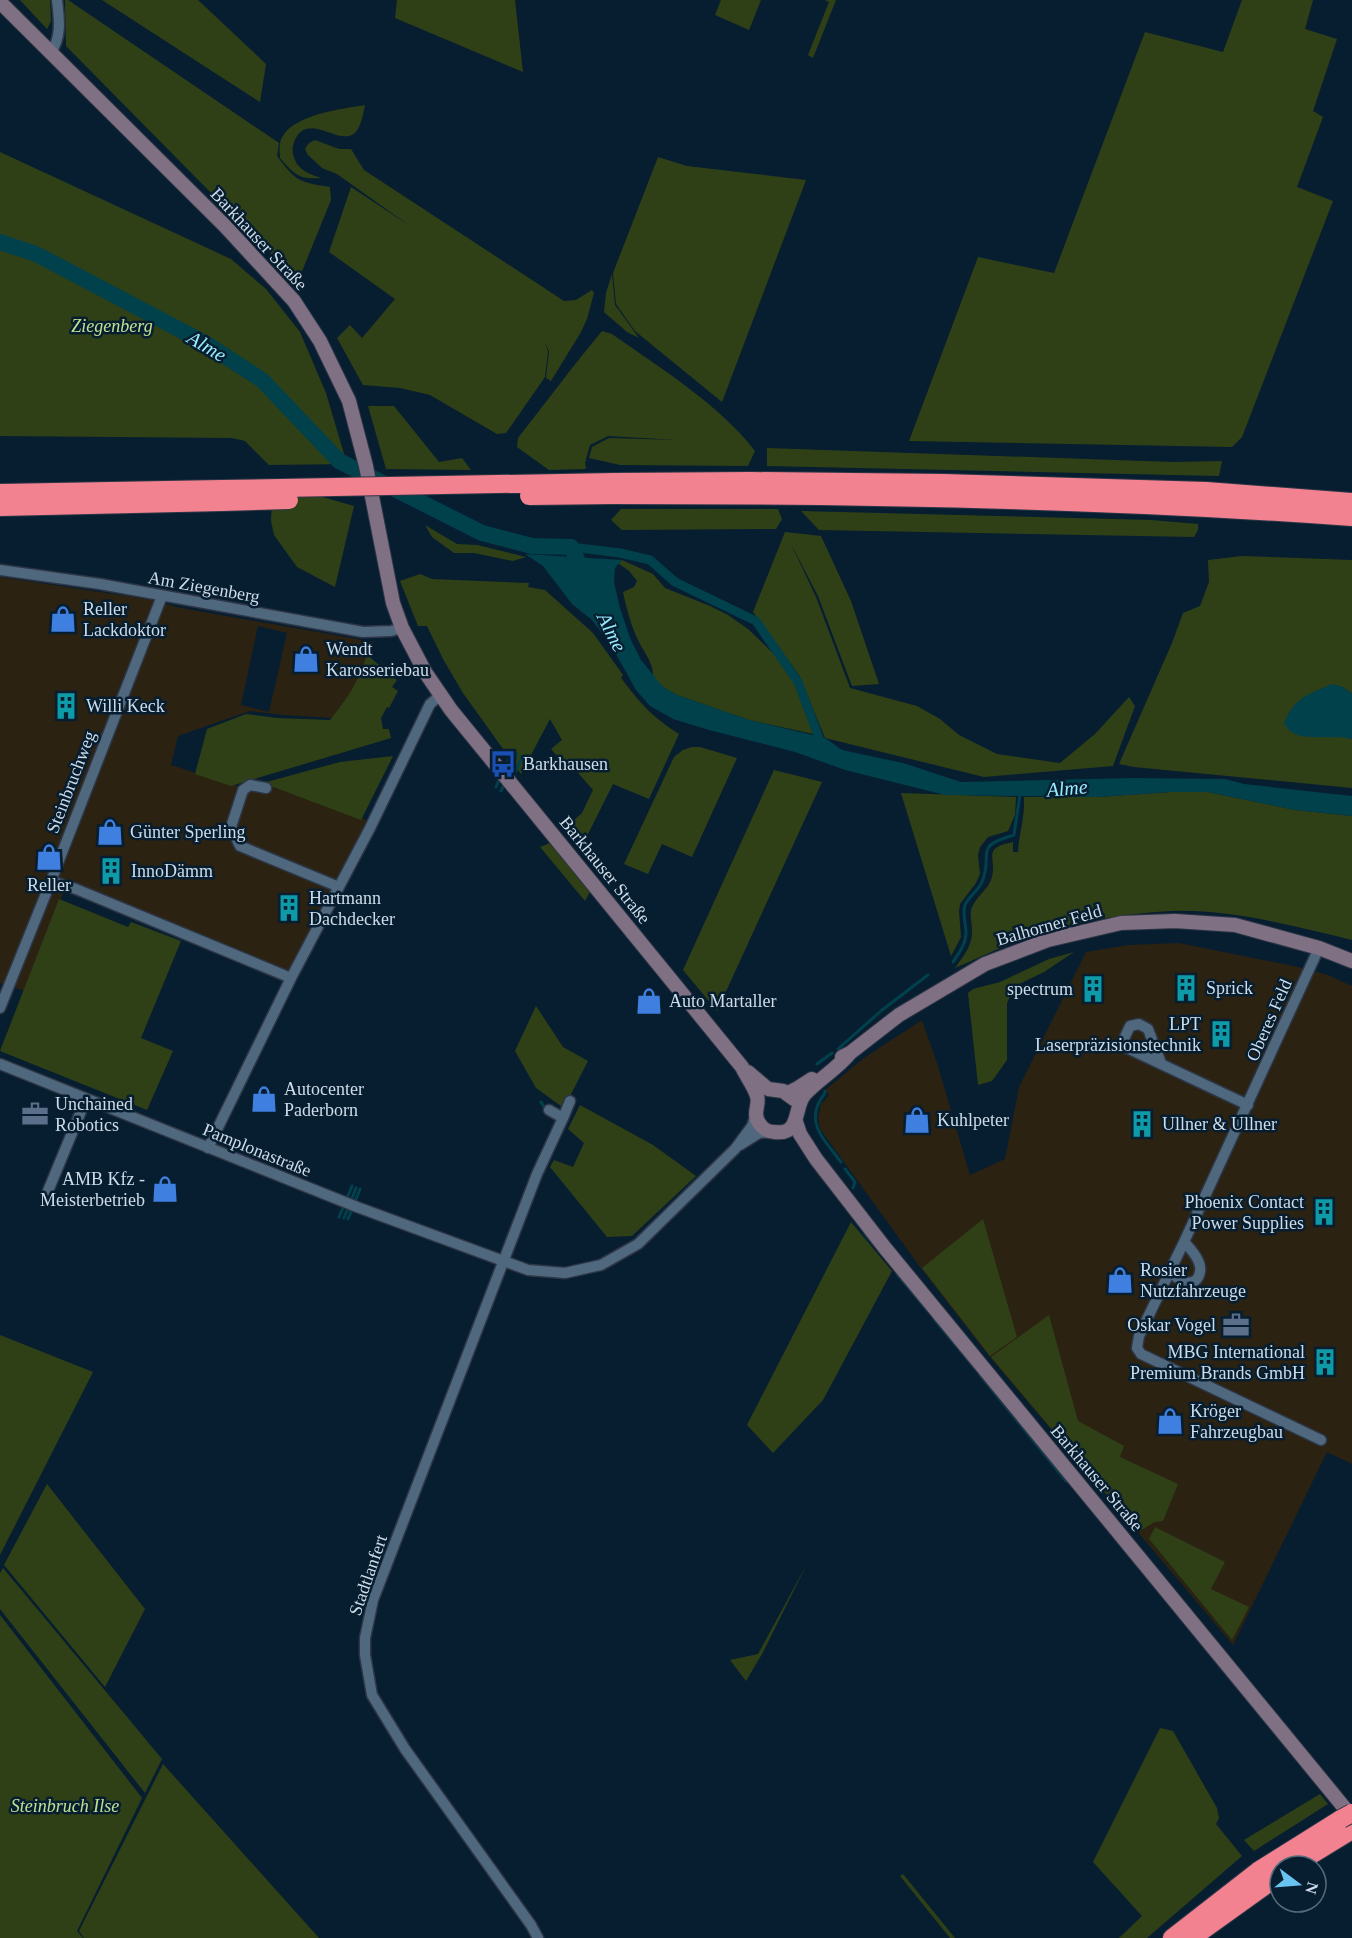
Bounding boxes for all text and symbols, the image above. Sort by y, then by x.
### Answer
street label: Barkhauser Straße [207,184,311,294]
park label: Ziegenberg [71,316,153,336]
water label: Alme [182,325,230,366]
street label: Am Ziegenberg [147,567,261,607]
place label: Reller Lackdoktor [83,599,166,640]
shop icon: Reller Lackdoktor [48,604,78,634]
water label: Alme [592,607,631,655]
place label: Wendt Karosseriebau [326,639,429,680]
shop icon: Wendt Karosseriebau [291,644,321,674]
building icon: Willi Keck [51,691,81,721]
place label: Willi Keck [86,696,165,716]
street label: Steinbruchweg [42,728,100,836]
bus stop icon: Barkhausen [488,749,518,779]
place label: Barkhausen [523,754,608,774]
water label: Alme [1044,775,1089,801]
street label: Barkhauser Straße [556,812,654,928]
shop icon: Günter Sperling [95,817,125,847]
place label: Günter Sperling [130,822,245,842]
shop icon: Reller [34,842,64,872]
building icon: InnoDämm [96,856,126,886]
place label: InnoDämm [131,861,213,881]
place label: Reller [27,875,71,895]
place label: Hartmann Dachdecker [309,888,395,929]
building icon: Hartmann Dachdecker [274,893,304,923]
street label: Balhorner Feld [994,900,1104,950]
building icon: Sprick [1171,973,1201,1003]
building icon: spectrum [1078,974,1108,1004]
street label: Oberes Feld [1242,976,1296,1064]
place label: Sprick [1206,978,1253,998]
place label: spectrum [1007,979,1073,999]
shop icon: Auto Martaller [634,986,664,1016]
place label: Auto Martaller [669,991,776,1011]
place label: LPT Laserpräzisionstechnik [1035,1014,1201,1055]
building icon: LPT Laserpräzisionstechnik [1206,1019,1236,1049]
place label: Autocenter Paderborn [284,1079,364,1120]
shop icon: Autocenter Paderborn [249,1084,279,1114]
place label: Unchained Robotics [55,1094,133,1135]
office icon: Unchained Robotics [20,1099,50,1129]
shop icon: Kuhlpeter [902,1105,932,1135]
building icon: Ullner & Ullner [1127,1109,1157,1139]
place label: Kuhlpeter [937,1110,1009,1130]
place label: Ullner & Ullner [1162,1114,1277,1134]
street label: Pamplonastraße [200,1119,314,1181]
place label: AMB Kfz - Meisterbetrieb [40,1169,145,1210]
shop icon: AMB Kfz - Meisterbetrieb [150,1174,180,1204]
place label: Phoenix Contact Power Supplies [1185,1192,1304,1233]
building icon: Phoenix Contact Power Supplies [1309,1197,1339,1227]
place label: Rosier Nutzfahrzeuge [1140,1260,1246,1301]
shop icon: Rosier Nutzfahrzeuge [1105,1265,1135,1295]
office icon: Oskar Vogel [1221,1310,1251,1340]
place label: Oskar Vogel [1127,1315,1216,1335]
place label: MBG International Premium Brands GmbH [1130,1342,1305,1383]
building icon: MBG International Premium Brands GmbH [1310,1347,1340,1377]
place label: Kröger Fahrzeugbau [1190,1401,1283,1442]
shop icon: Kröger Fahrzeugbau [1155,1406,1185,1436]
street label: Barkhauser Straße [1047,1421,1147,1535]
street label: Stadtlanfert [345,1532,391,1618]
park label: Steinbruch Ilse [11,1796,119,1816]
north arrow [1268,1854,1328,1914]
text: N [1302,1880,1322,1896]

